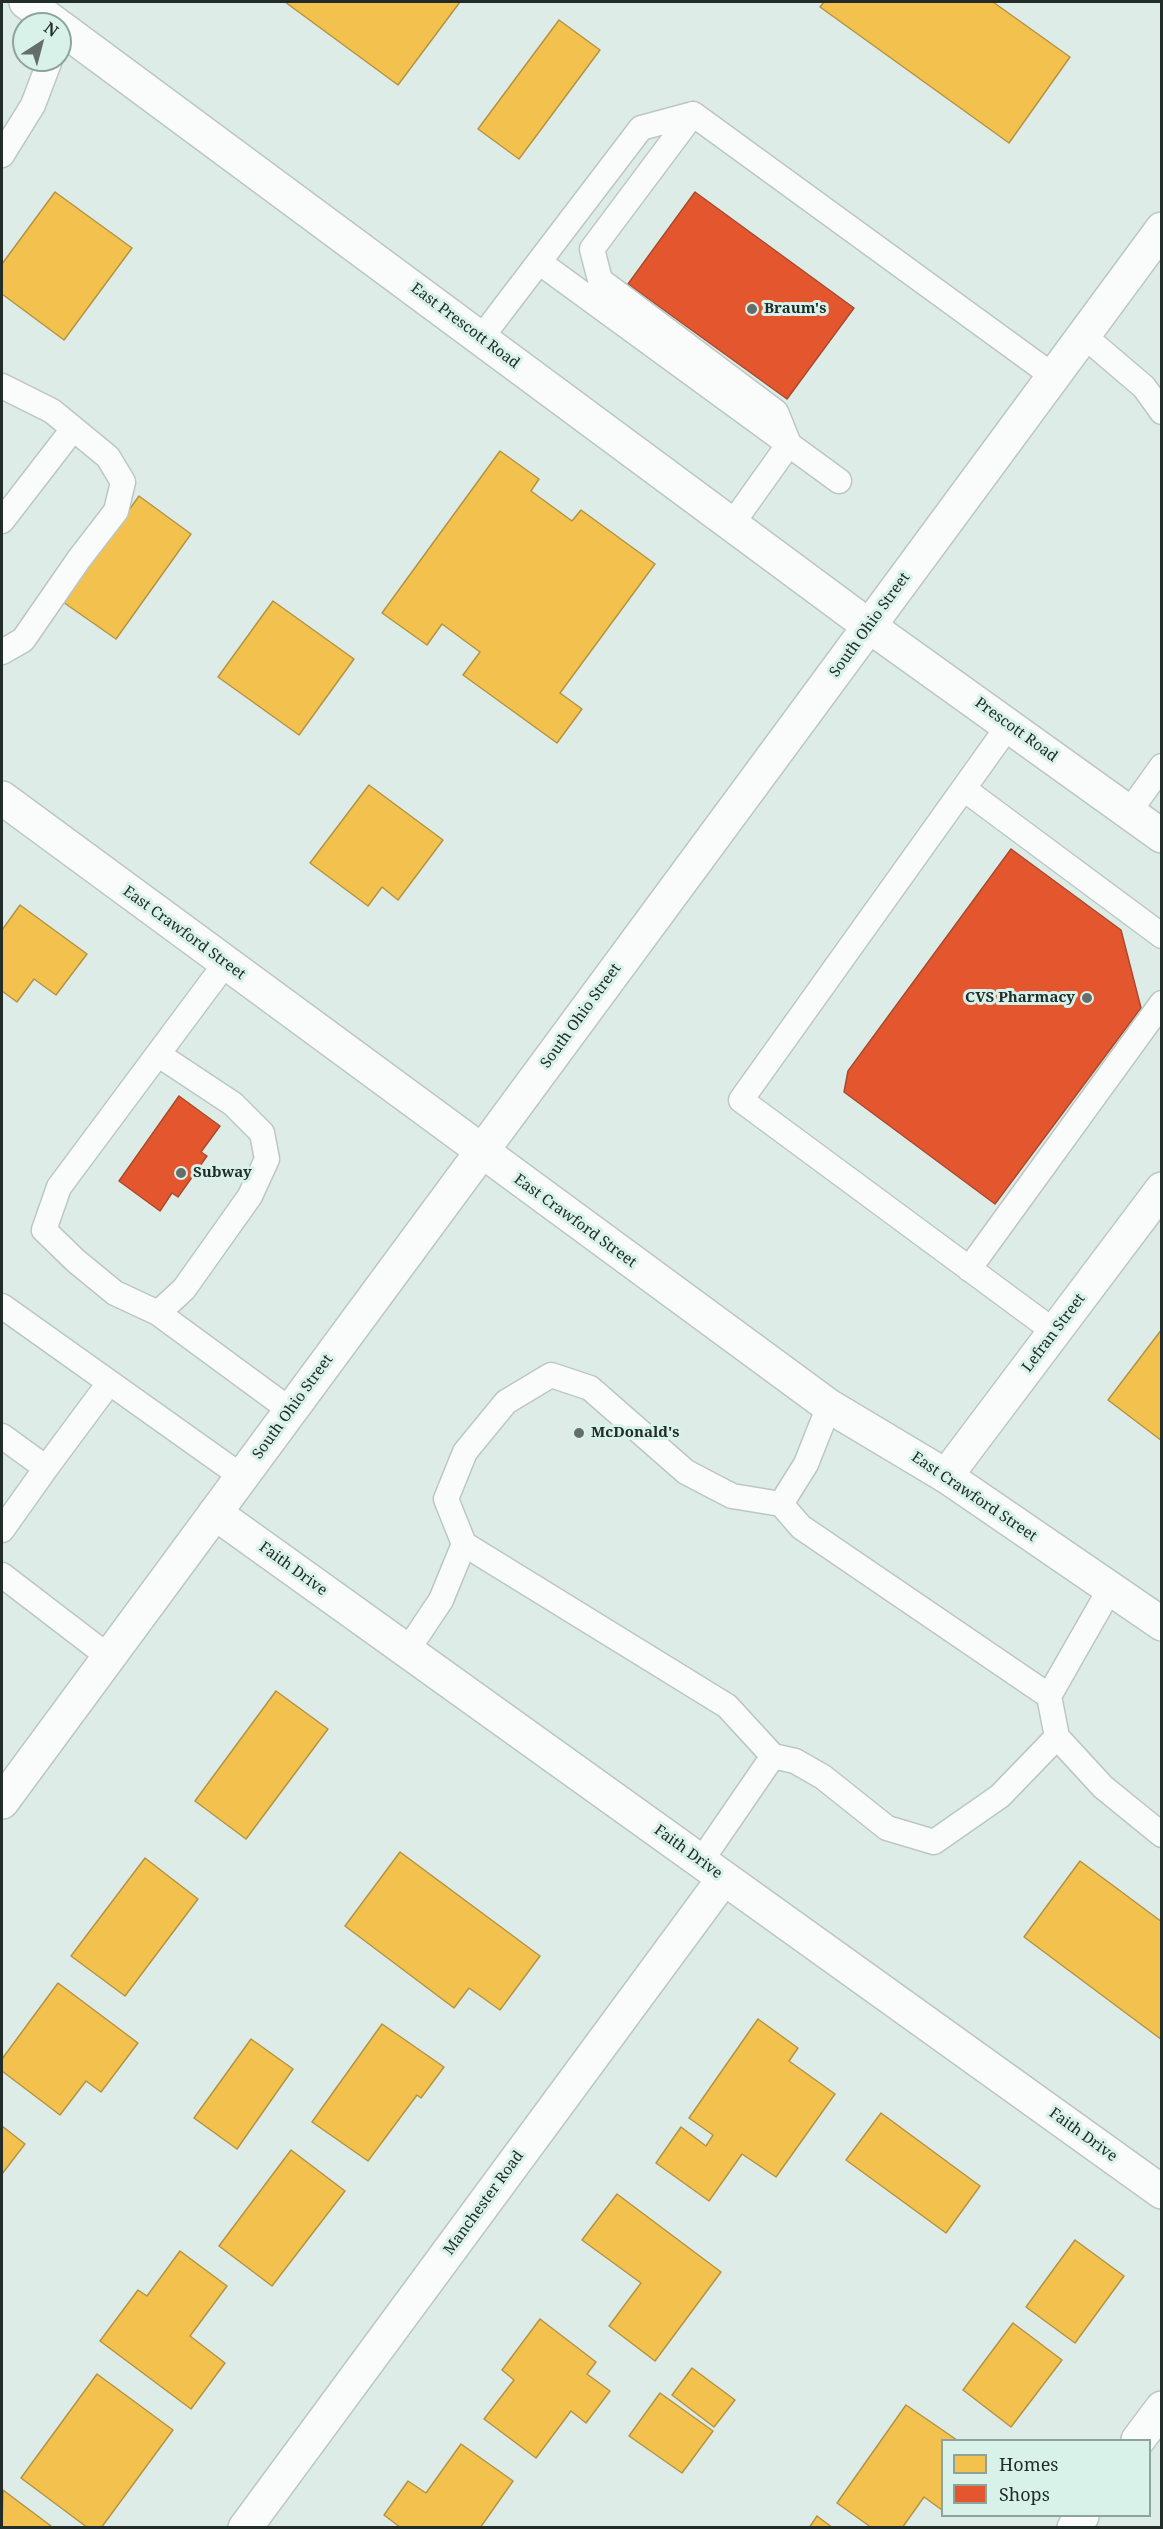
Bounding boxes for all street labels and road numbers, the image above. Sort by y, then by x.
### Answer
street label: East Prescott Road [407,279,523,373]
street label: South Ohio Street [826,569,914,681]
street label: Prescott Road [971,694,1061,766]
street label: East Crawford Street [119,882,249,984]
street label: South Ohio Street [537,960,625,1072]
street label: East Crawford Street [510,1170,640,1272]
street label: Lefran Street [1019,1290,1089,1376]
street label: South Ohio Street [249,1351,337,1463]
street label: East Crawford Street [908,1448,1040,1546]
street label: Faith Drive [255,1538,331,1600]
street label: Faith Drive [650,1821,726,1883]
street label: Faith Drive [1045,2104,1121,2166]
street label: Manchester Road [440,2147,528,2259]

